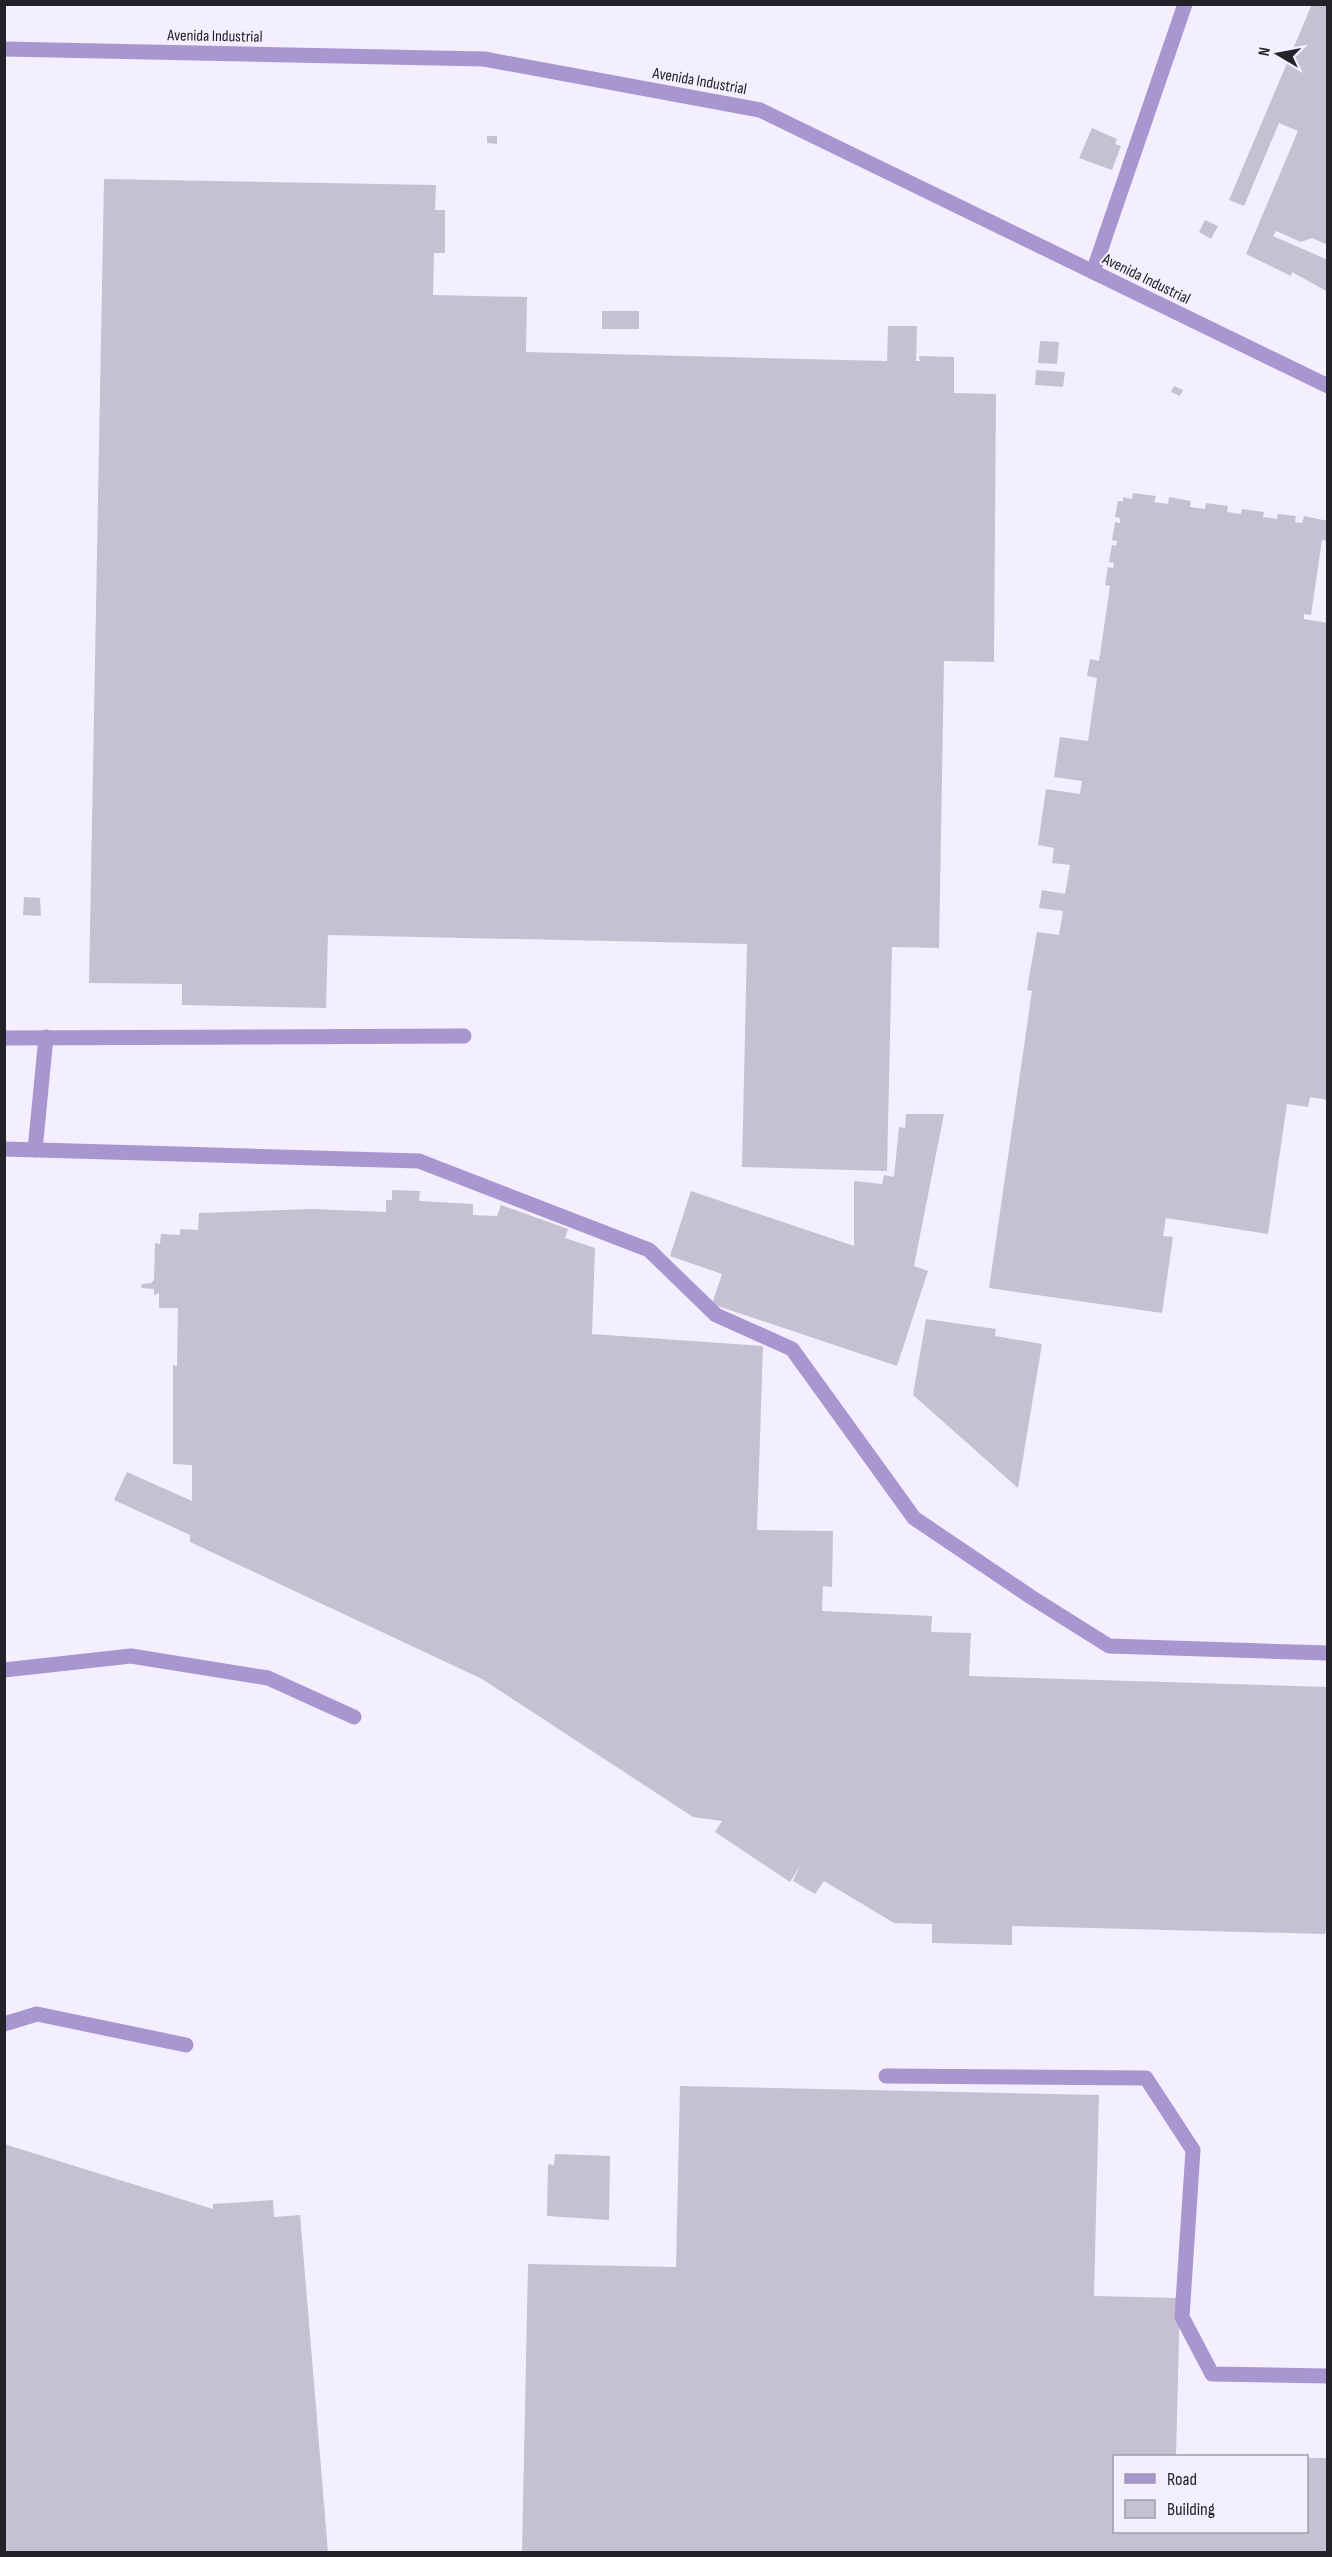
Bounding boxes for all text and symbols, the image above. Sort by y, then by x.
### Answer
north arrow [1248,24,1308,84]
street label: Avenida Industrial [166,26,263,47]
text: N [1255,46,1275,58]
street label: Avenida Industrial [650,64,748,99]
street label: Avenida Industrial [1099,250,1193,309]
legend [1113,2455,1308,2533]
text: Road [1167,2469,1197,2490]
text: Building [1167,2499,1215,2520]

